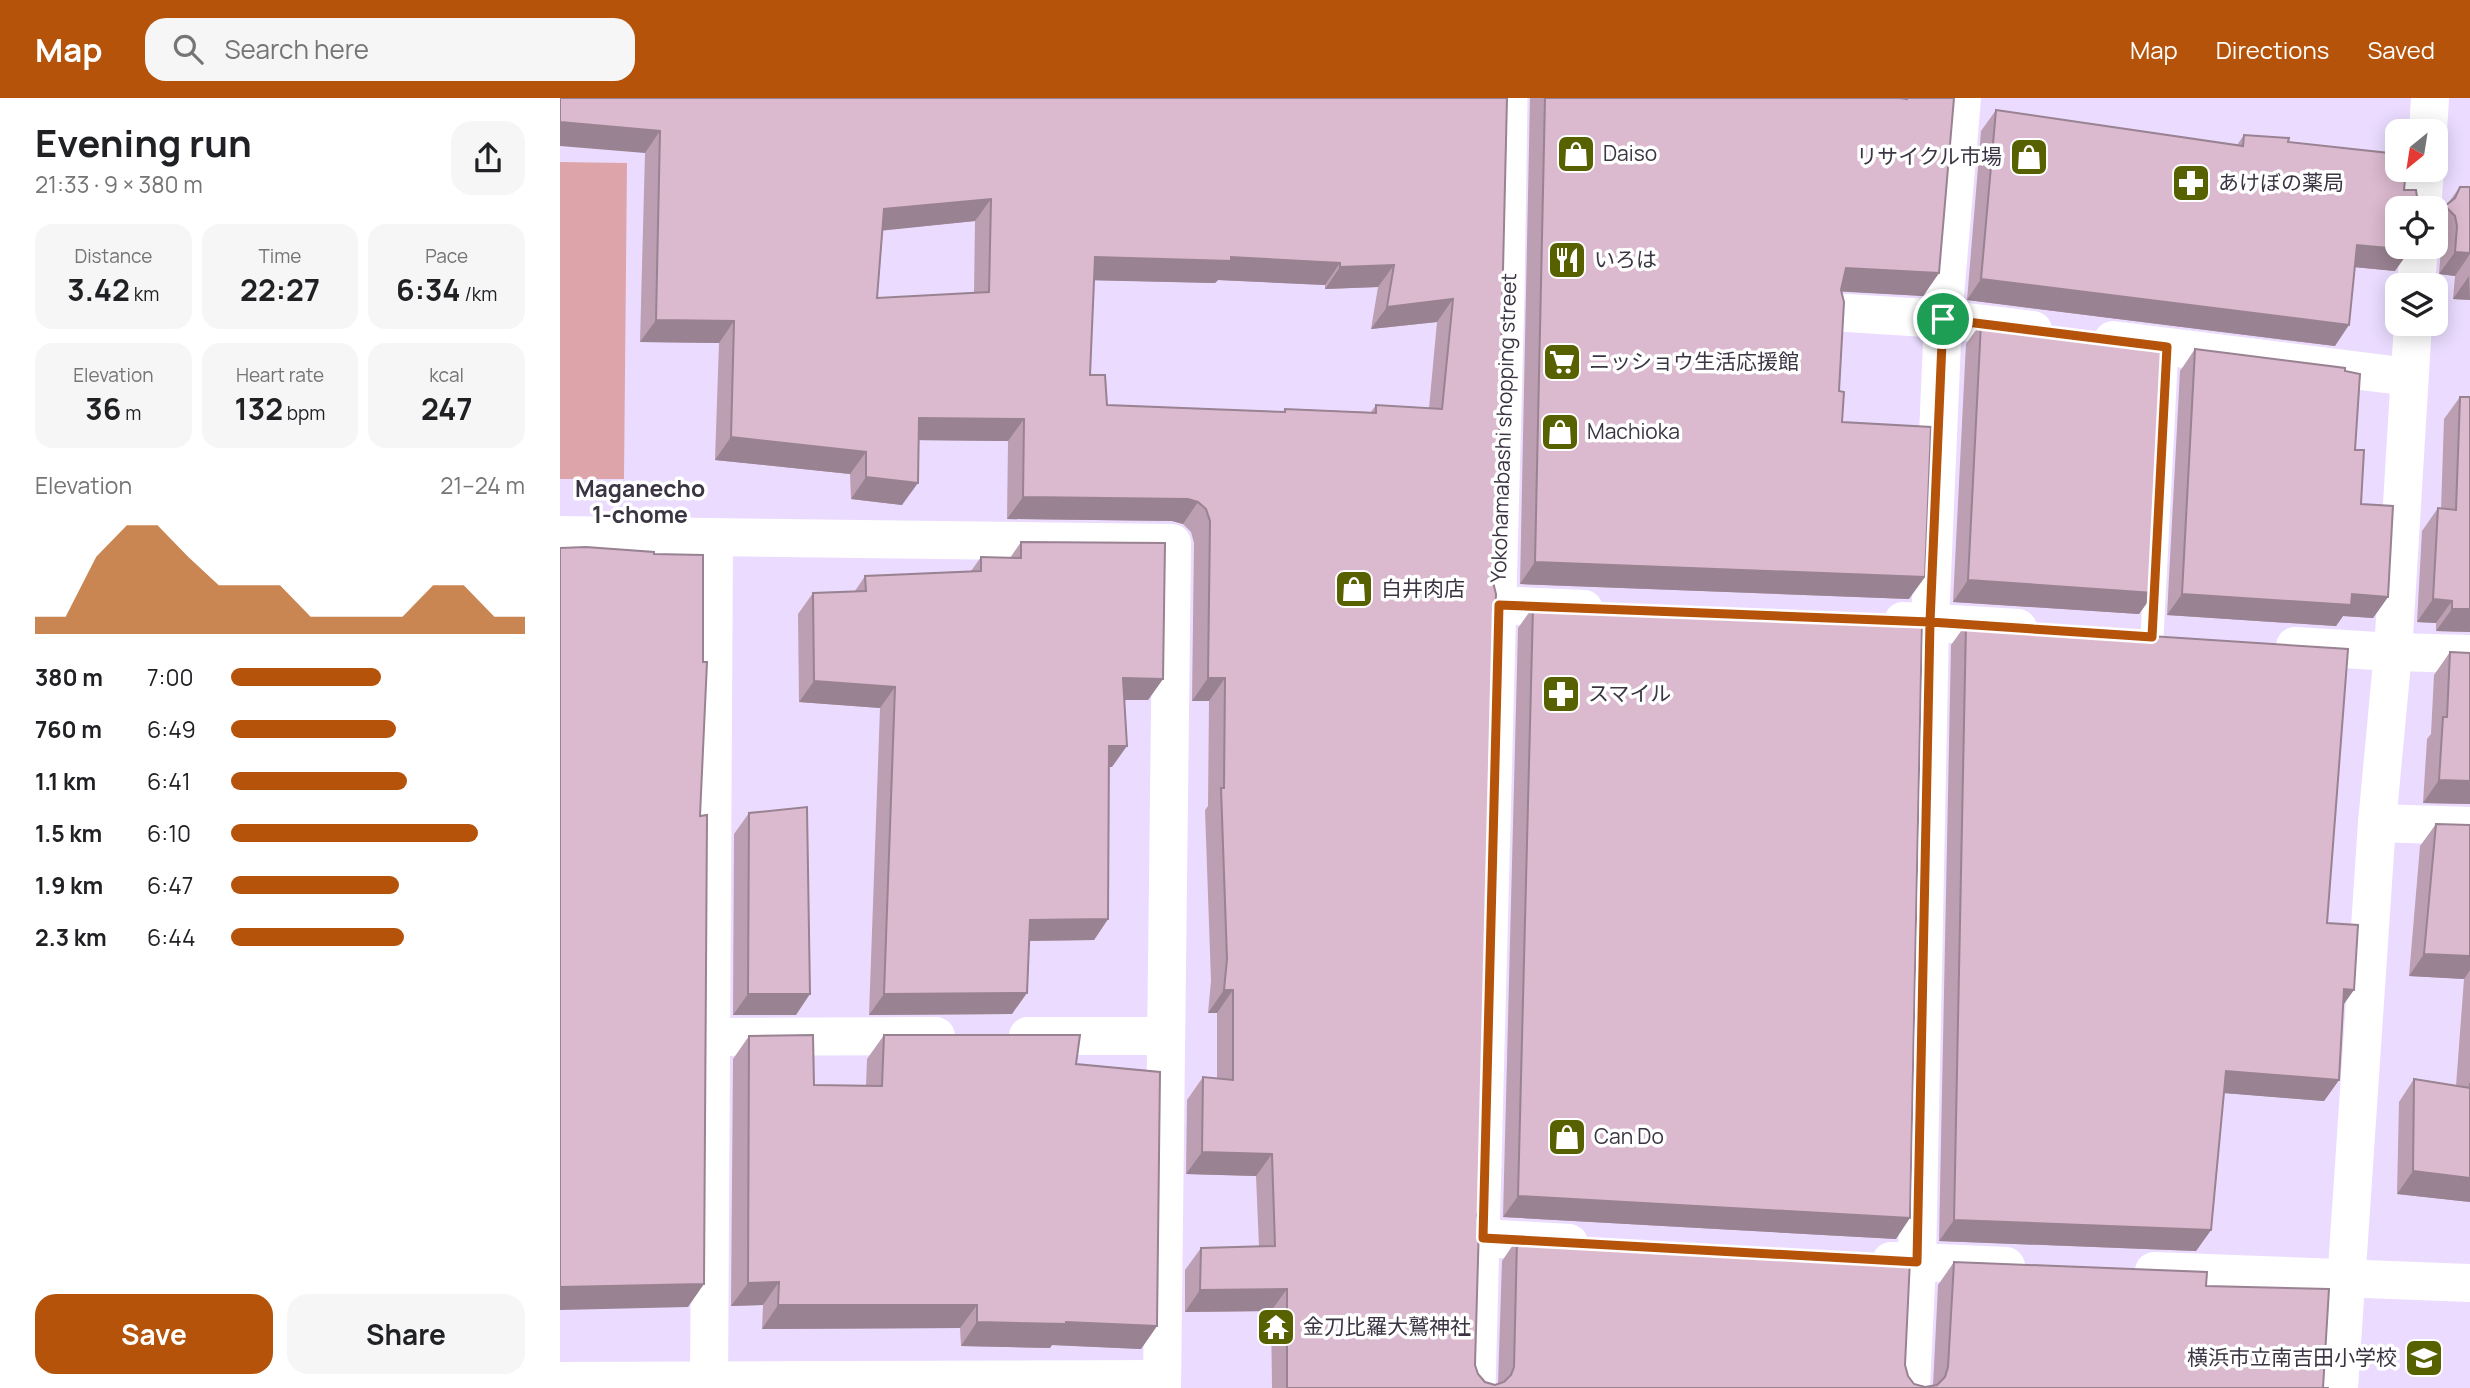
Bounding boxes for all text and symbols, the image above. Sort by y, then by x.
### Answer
search box [145,18,635,81]
text: Map [35,27,103,72]
icon: search [169,30,207,68]
text: Search here [225,31,369,67]
text: Map [2130,33,2178,66]
text: Directions [2216,33,2329,66]
text: Saved [2367,33,2435,66]
text: Evening run [35,116,252,168]
north arrow [2385,119,2448,182]
map controls [2385,119,2448,336]
button: share [451,121,525,195]
shop icon: Daiso [1555,133,1597,175]
shop icon: リサイクル市場 [2008,136,2050,178]
place label: Daiso [1603,139,1657,167]
place label: リサイクル市場 [1856,142,2002,170]
pharmacy icon: あけぼの薬局 [2170,162,2212,204]
text: 21:33 · 9 × 380 m [35,168,203,200]
place label: あけぼの薬局 [2218,168,2344,196]
button: locate [2385,196,2448,259]
restaurant icon: いろは [1546,239,1588,281]
text: Distance [74,243,152,269]
text: Time [259,243,301,269]
text: Pace [425,243,468,269]
place label: いろは [1594,245,1657,273]
text: 3.42 [67,269,130,310]
text: 22:27 [240,269,320,310]
text: 6:34 [396,269,461,310]
street label: Yokohamabashi shopping street [1484,273,1522,583]
button: layers [2385,273,2448,336]
text: km [130,281,159,307]
text: /km [461,281,497,307]
pin [1913,289,1973,349]
icon: arrive [1924,300,1962,338]
supermarket icon: ニッショウ生活応援館 [1541,341,1583,383]
place label: ニッショウ生活応援館 [1589,347,1799,375]
text: Elevation [73,362,153,388]
text: Heart rate [236,362,324,388]
text: kcal [429,362,464,388]
text: 36 [85,388,121,429]
text: 132 [235,388,283,429]
text: 247 [421,388,472,429]
text: m [121,400,141,426]
text: bpm [283,400,325,426]
shop icon: Machioka [1539,411,1581,453]
place label: Machioka [1587,417,1680,445]
text: Elevation [35,469,132,501]
text: 21–24 m [440,469,525,501]
district label: Maganecho 1-chome [575,472,705,530]
shop icon: 白井肉店 [1333,568,1375,610]
place label: 白井肉店 [1381,574,1465,602]
text: 380 m [35,661,103,693]
text: 7:00 [147,661,193,693]
pharmacy icon: スマイル [1540,673,1582,715]
place label: スマイル [1588,679,1671,707]
text: 760 m [35,713,102,745]
text: 6:49 [147,713,196,745]
text: 1.1 km [35,765,96,797]
text: 6:41 [147,765,191,797]
text: 1.5 km [35,817,102,849]
text: 6:10 [147,817,191,849]
text: 1.9 km [35,869,103,901]
text: 6:47 [147,869,193,901]
text: 2.3 km [35,921,107,953]
text: 6:44 [147,921,196,953]
shop icon: Can Do [1546,1116,1588,1158]
place label: Can Do [1594,1122,1664,1150]
button: Save [35,1294,273,1374]
button: Share [287,1294,525,1374]
temple icon: 金刀比羅大鷲神社 [1255,1306,1297,1348]
place label: 金刀比羅大鷲神社 [1303,1312,1471,1340]
school or university icon: 横浜市立南吉田小学校 [2403,1337,2445,1379]
place label: 横浜市立南吉田小学校 [2187,1343,2397,1371]

